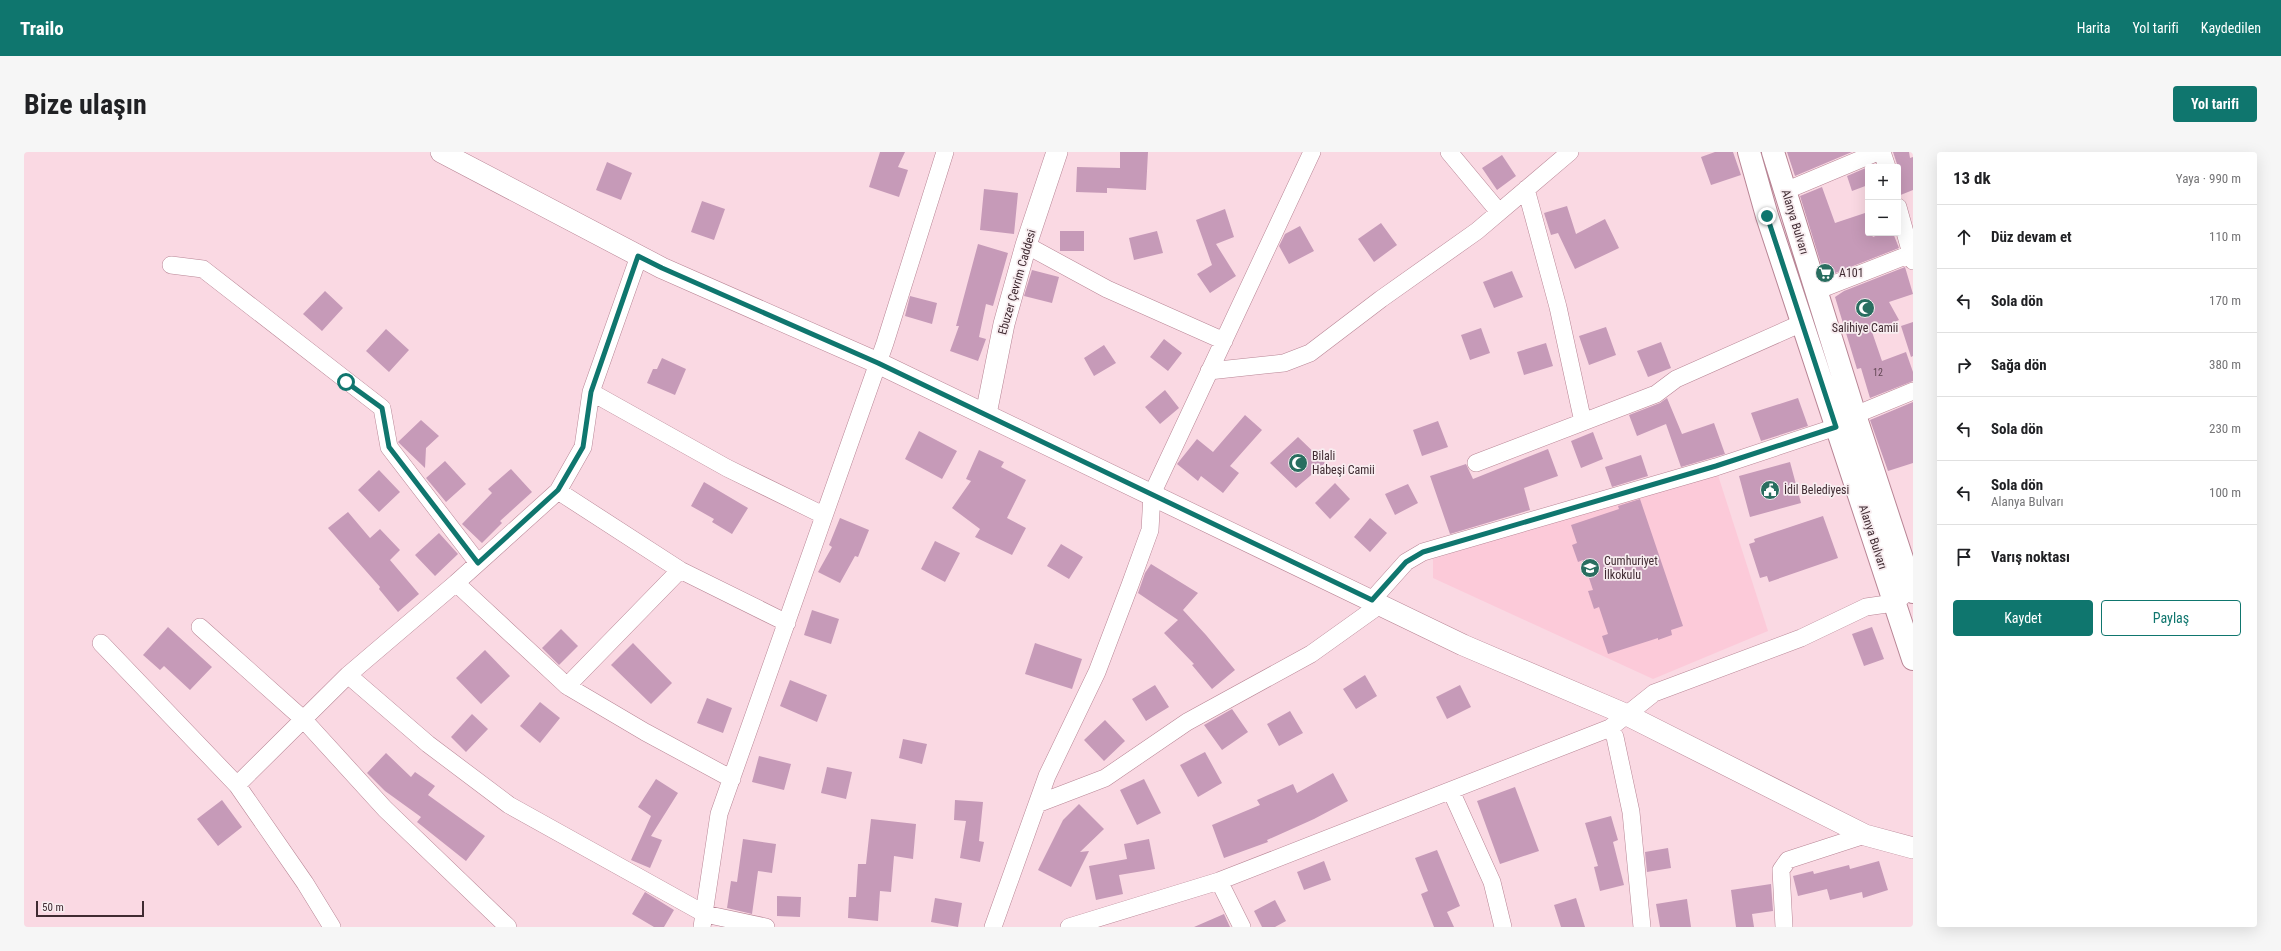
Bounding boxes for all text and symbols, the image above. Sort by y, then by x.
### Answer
text: Trailo [20,17,64,40]
text: Harita [2077,20,2110,36]
text: Yol tarifi [2132,20,2179,36]
text: Kaydedilen [2201,20,2261,36]
button: Yol tarifi [2173,86,2257,122]
text: Bize ulaşın [24,88,147,121]
map controls [1865,164,1901,236]
button: + [1865,164,1901,200]
text: 13 dk [1953,168,1991,188]
text: Yaya · 990 m [2176,171,2241,186]
street label: Alanya Bulvarı [1779,188,1811,256]
button: − [1865,200,1901,236]
route end [1758,207,1776,225]
icon: ahead [1953,226,1975,248]
street label: Ebuzer Çevrim Caddesi [995,228,1039,336]
text: Düz devam et [1991,228,2072,246]
text: 110 m [2209,229,2241,244]
supermarket icon: A101 [1814,262,1836,284]
place label: A101 [1839,266,1864,280]
icon: left [1953,290,1975,312]
text: Sola dön [1991,292,2043,310]
text: 170 m [2209,293,2241,308]
mosque icon: Salihiye Camii [1854,297,1876,319]
place label: Salihiye Camii [1832,321,1898,335]
icon: right [1953,354,1975,376]
text: Sağa dön [1991,356,2047,374]
text: 380 m [2209,357,2241,372]
house number: 12 [1873,367,1883,378]
route start [337,373,355,391]
icon: left [1953,418,1975,440]
text: Sola dön [1991,420,2043,438]
text: 230 m [2209,421,2241,436]
place label: Bilali Habeşi Camii [1312,449,1375,477]
mosque icon: Bilali Habeşi Camii [1287,452,1309,474]
text: Sola dön [1991,476,2043,494]
public building icon: İdil Belediyesi [1759,479,1781,501]
place label: İdil Belediyesi [1784,482,1849,497]
icon: left [1953,482,1975,504]
text: 100 m [2209,485,2241,500]
text: Alanya Bulvarı [1991,494,2064,509]
street label: Alanya Bulvarı [1856,503,1890,571]
icon: arrive [1953,546,1975,568]
text: Varış noktası [1991,548,2070,566]
place label: Cumhuriyet İlkokulu [1604,554,1658,582]
school or university icon: Cumhuriyet İlkokulu [1579,557,1601,579]
button: Kaydet [1953,600,2093,636]
button: Paylaş [2101,600,2241,636]
scale bar [36,899,144,918]
text: 50 m [42,901,64,914]

